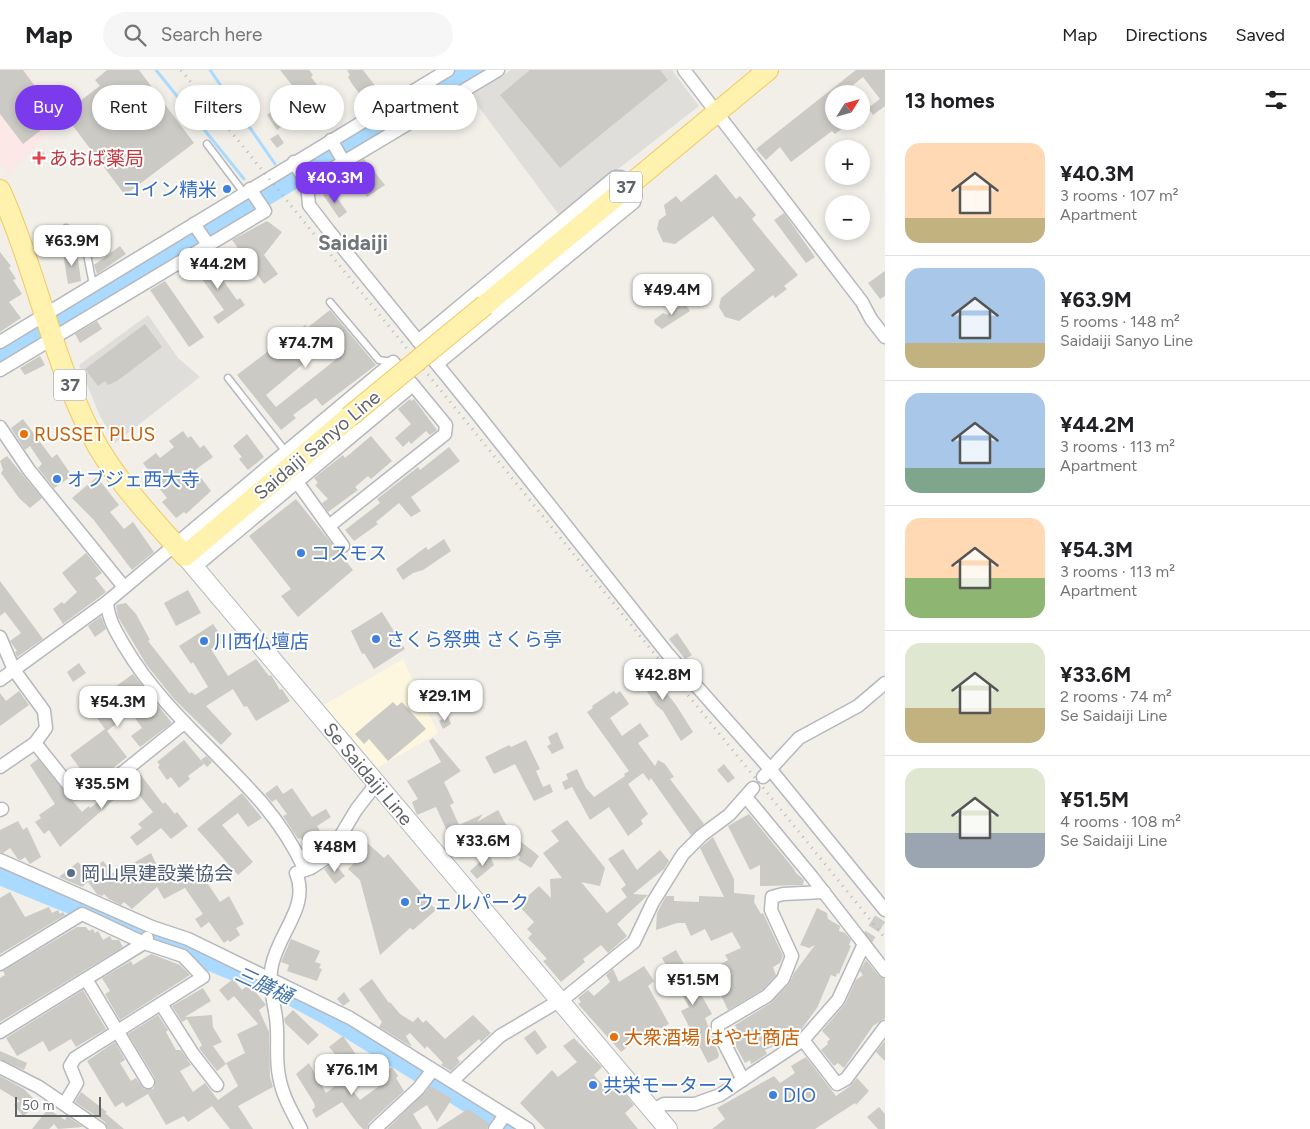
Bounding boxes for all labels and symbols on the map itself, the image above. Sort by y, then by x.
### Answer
north arrow [825,85,870,130]
place label: あおば薬局 [49,147,144,170]
marker: あおば薬局 [33,152,45,164]
pin: ¥40.3M [294,162,376,204]
road number: 37 [610,171,642,202]
place label: コイン精米 [122,178,217,201]
marker: コイン精米 [221,183,233,195]
pin: ¥63.9M [31,224,113,267]
district label: Saidaiji [318,230,388,255]
pin: ¥44.2M [177,248,259,290]
pin: ¥49.4M [631,274,713,316]
pin: ¥74.7M [265,326,347,369]
road number: 37 [54,370,86,400]
street label: Saidaiji Sanyo Line [249,385,385,505]
place label: RUSSET PLUS [34,423,155,446]
marker: RUSSET PLUS [18,428,30,440]
place label: オブジェ西大寺 [67,468,200,491]
marker: オブジェ西大寺 [51,473,63,485]
place label: コスモス [311,542,387,565]
marker: コスモス [295,547,307,559]
place label: さくら祭典 さくら亭 [386,628,562,651]
place label: 川西仏壇店 [214,630,309,653]
marker: さくら祭典 さくら亭 [370,633,382,645]
marker: 川西仏壇店 [198,635,210,647]
pin: ¥42.8M [622,658,704,701]
pin: ¥29.1M [404,680,486,722]
pin: ¥54.3M [77,686,159,728]
street label: Se Saidaiji Line [318,718,418,830]
pin: ¥35.5M [61,768,143,810]
pin: ¥33.6M [442,824,524,867]
pin: ¥48M [305,830,365,873]
place label: 岡山県建設業協会 [81,862,233,885]
marker: 岡山県建設業協会 [65,867,77,879]
place label: ウェルパーク [415,891,529,914]
marker: ウェルパーク [399,896,411,908]
water label: 三膳樋 [232,961,299,1010]
pin: ¥51.5M [652,964,734,1006]
place label: 大衆酒場 はやせ商店 [624,1026,800,1049]
marker: 大衆酒場 はやせ商店 [608,1031,620,1043]
pin: ¥76.1M [311,1054,393,1096]
place label: 共栄モータース [603,1074,735,1097]
marker: 共栄モータース [587,1079,599,1091]
place label: DIO [783,1084,816,1107]
marker: DIO [767,1089,779,1101]
scale bar [15,1094,101,1117]

